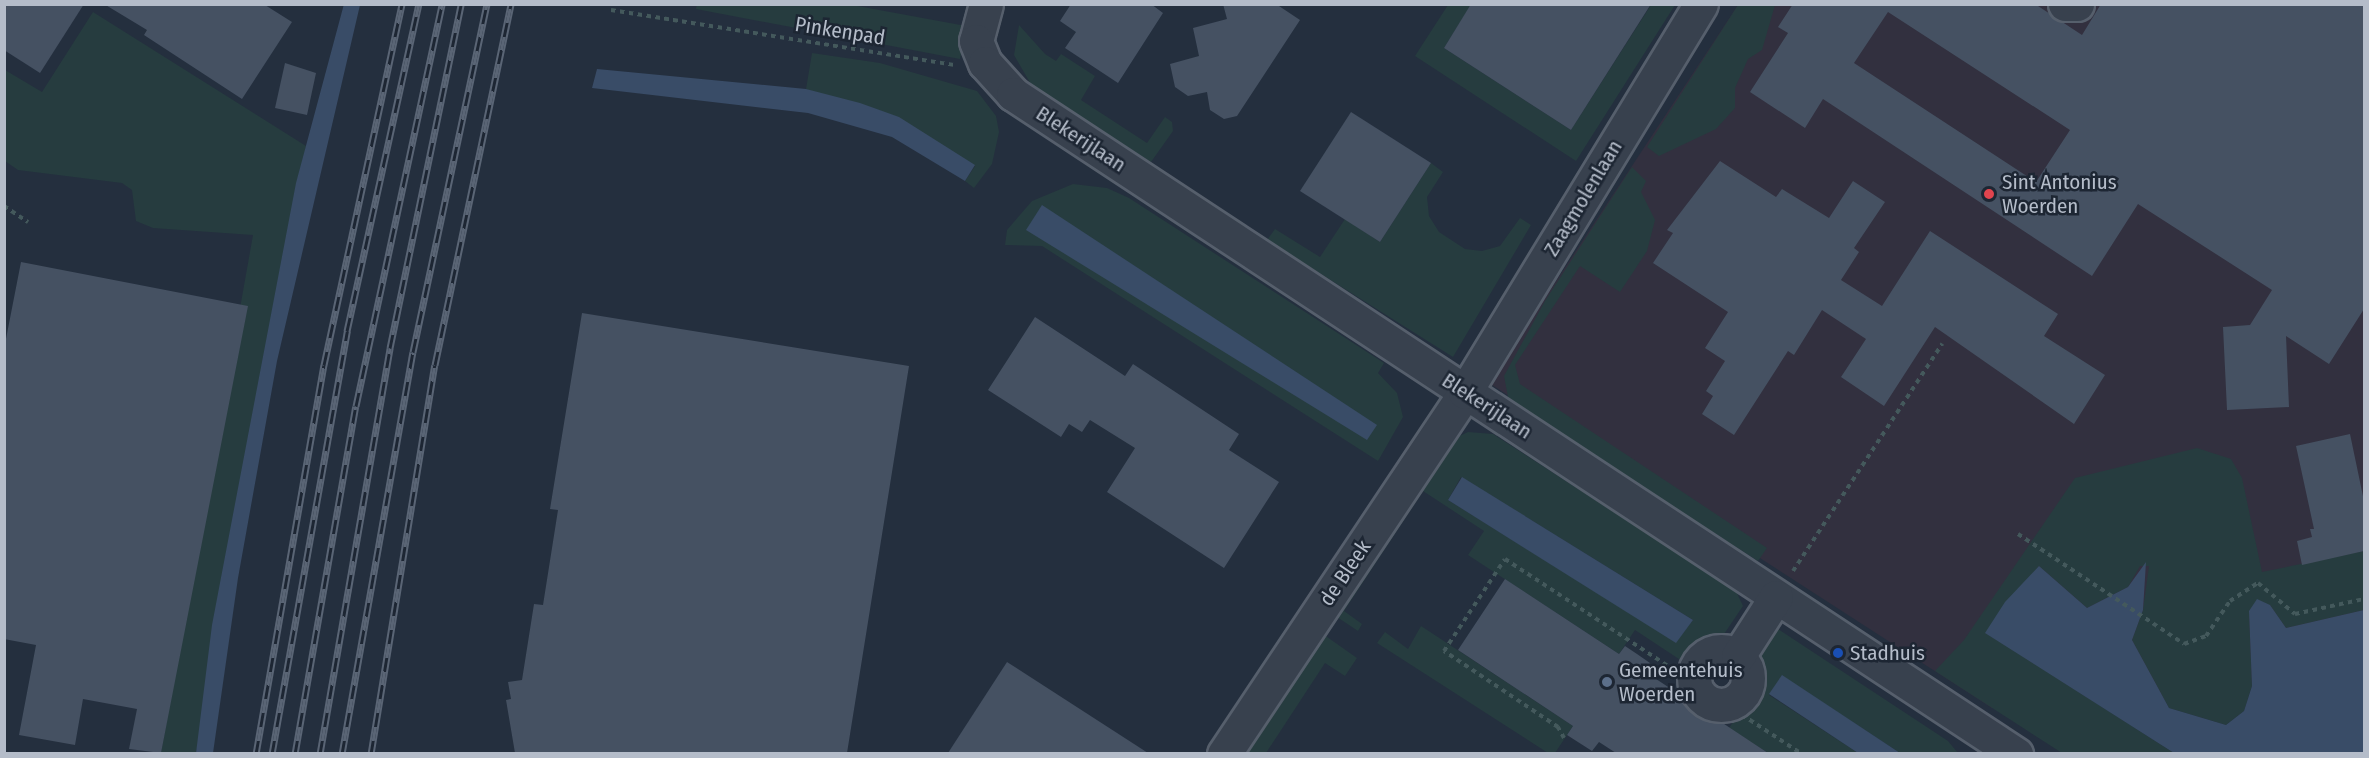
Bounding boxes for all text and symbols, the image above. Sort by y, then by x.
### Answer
street label: Pinkenpad [793,11,887,51]
street label: Blekerijlaan [1031,101,1131,177]
street label: Zaagmolenlaan [1539,135,1627,261]
place label: Sint Antonius Woerden [2002,169,2117,219]
marker: Sint Antonius Woerden [1980,185,1998,203]
street label: Blekerijlaan [1437,368,1537,444]
street label: de Bleek [1314,535,1376,611]
place label: Stadhuis [1850,640,1925,666]
marker: Stadhuis [1831,646,1845,660]
place label: Gemeentehuis Woerden [1619,657,1743,707]
marker: Gemeentehuis Woerden [1600,675,1614,689]

